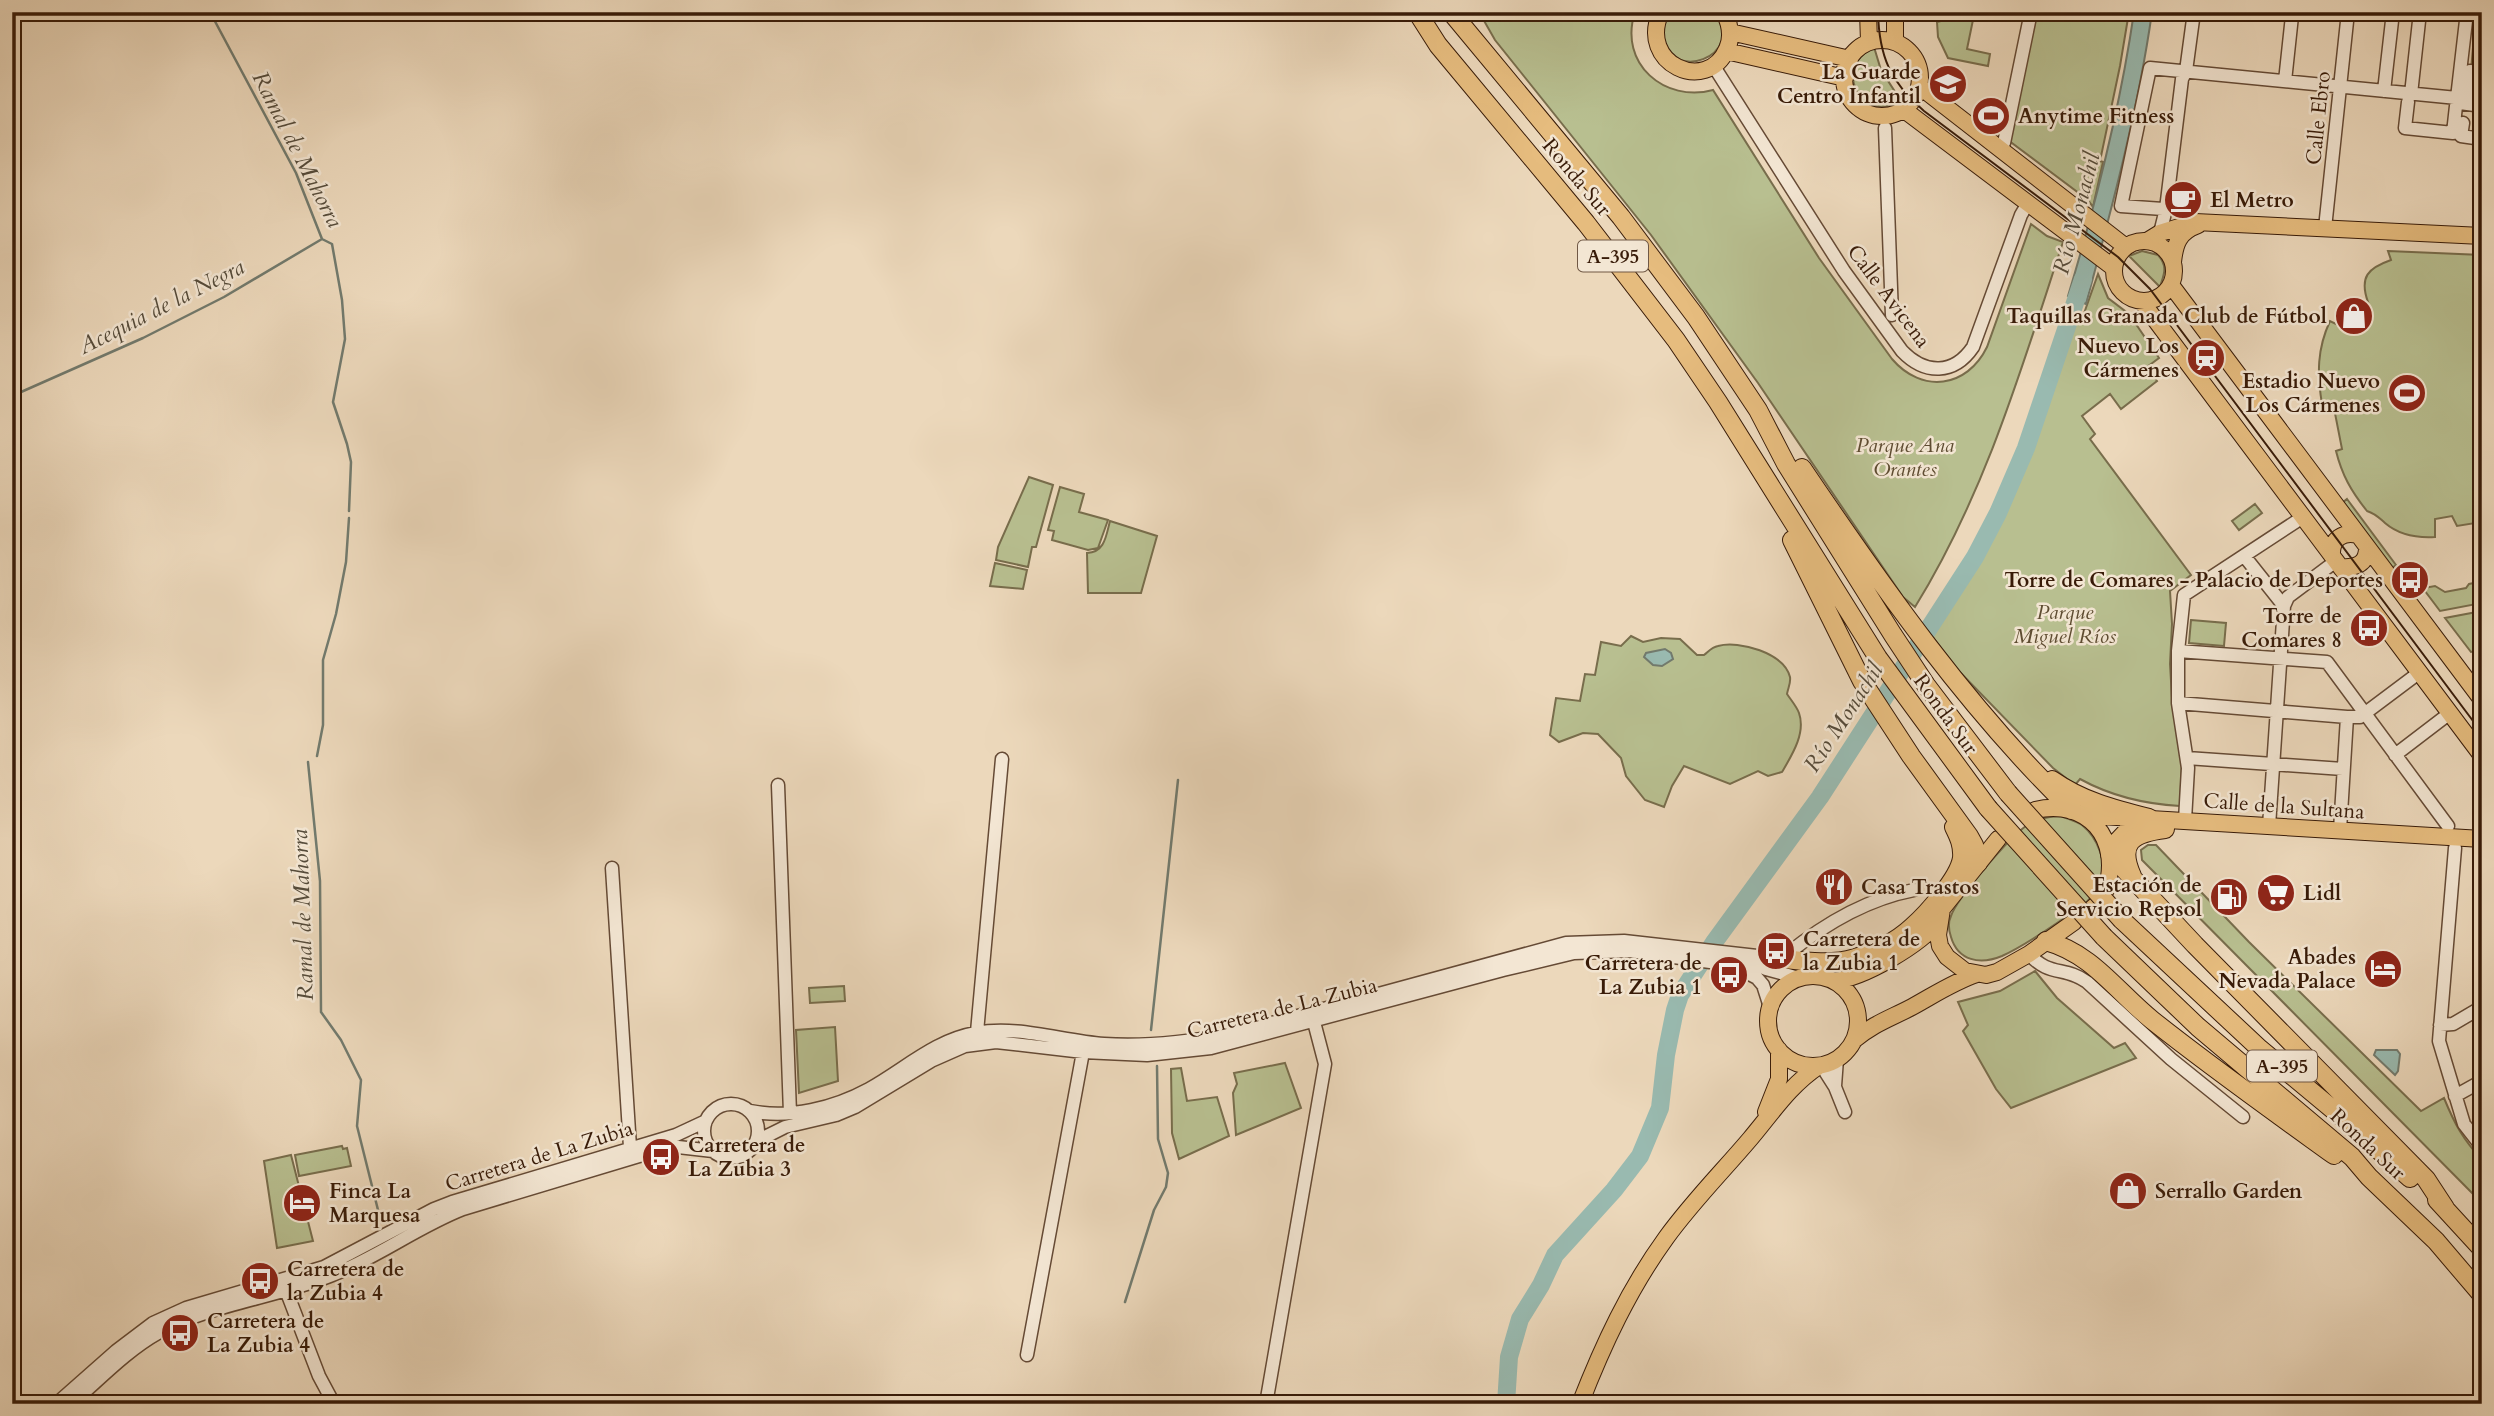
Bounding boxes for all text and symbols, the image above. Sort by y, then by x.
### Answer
place label: La Guarde Centro Infantil [1777,58,1921,111]
school or university icon: La Guarde Centro Infantil [1927,63,1969,105]
water label: Ramal de Mahorra [245,66,350,233]
street label: Calle Ebro [2299,70,2338,166]
sports icon: Anytime Fitness [1970,95,2012,137]
place label: Anytime Fitness [2018,102,2174,131]
street label: Ronda Sur [1535,132,1618,223]
water label: Río Monachil [2045,148,2108,277]
cafe icon: El Metro [2162,179,2204,221]
place label: El Metro [2210,186,2294,215]
street label: Calle Avicena [1840,239,1937,354]
road number: A-395 [1578,240,1648,272]
water label: Acequia de la Negra [72,251,250,362]
shop icon: Taquillas Granada Club de Fútbol [2333,295,2375,337]
place label: Taquillas Granada Club de Fútbol [2006,302,2327,331]
place label: Nuevo Los Cármenes [2077,332,2179,385]
station icon: Nuevo Los Cármenes [2185,337,2227,379]
place label: Estadio Nuevo Los Cármenes [2242,367,2380,420]
sports icon: Estadio Nuevo Los Cármenes [2386,372,2428,414]
park label: Parque Ana Orantes [1856,431,1954,484]
bus stop icon: Torre de Comares - Palacio de Deportes [2389,559,2431,601]
place label: Torre de Comares - Palacio de Deportes [2004,566,2383,595]
park label: Parque Miguel Ríos [2014,598,2116,651]
place label: Torre de Comares 8 [2241,602,2342,655]
bus stop icon: Torre de Comares 8 [2348,607,2390,649]
water label: Río Monachil [1796,656,1891,778]
street label: Ronda Sur [1906,668,1985,761]
street label: Calle de la Sultana [2202,786,2366,827]
water label: Ramal de Mahorra [284,829,321,1001]
restaurant icon: Casa Trastos [1813,866,1855,908]
place label: Estación de Servicio Repsol [2056,871,2202,924]
supermarket icon: Lidl [2255,872,2297,914]
place label: Casa Trastos [1861,873,1979,902]
fuel station icon: Estación de Servicio Repsol [2208,876,2250,918]
place label: Lidl [2303,879,2341,908]
place label: Carretera de la Zubia 1 [1803,925,1920,978]
bus stop icon: Carretera de la Zubia 1 [1755,930,1797,972]
place label: Abades Nevada Palace [2219,943,2356,996]
hotel icon: Abades Nevada Palace [2362,948,2404,990]
place label: Carretera de La Zubia 1 [1585,949,1702,1002]
bus stop icon: Carretera de La Zubia 1 [1708,954,1750,996]
street label: Carretera de La Zubia [1184,971,1380,1046]
road number: A-395 [2247,1050,2317,1082]
street label: Ronda Sur [2324,1102,2412,1187]
street label: Carretera de La Zubia [442,1114,637,1199]
place label: Carretera de La Zubia 3 [688,1131,805,1184]
bus stop icon: Carretera de La Zubia 3 [640,1136,682,1178]
shop icon: Serrallo Garden [2107,1170,2149,1212]
place label: Finca La Marquesa [329,1177,421,1230]
place label: Serrallo Garden [2155,1177,2303,1206]
hotel icon: Finca La Marquesa [281,1182,323,1224]
place label: Carretera de la Zubia 4 [287,1255,404,1308]
bus stop icon: Carretera de la Zubia 4 [239,1260,281,1302]
place label: Carretera de La Zubia 4 [207,1307,324,1360]
bus stop icon: Carretera de La Zubia 4 [159,1312,201,1354]

